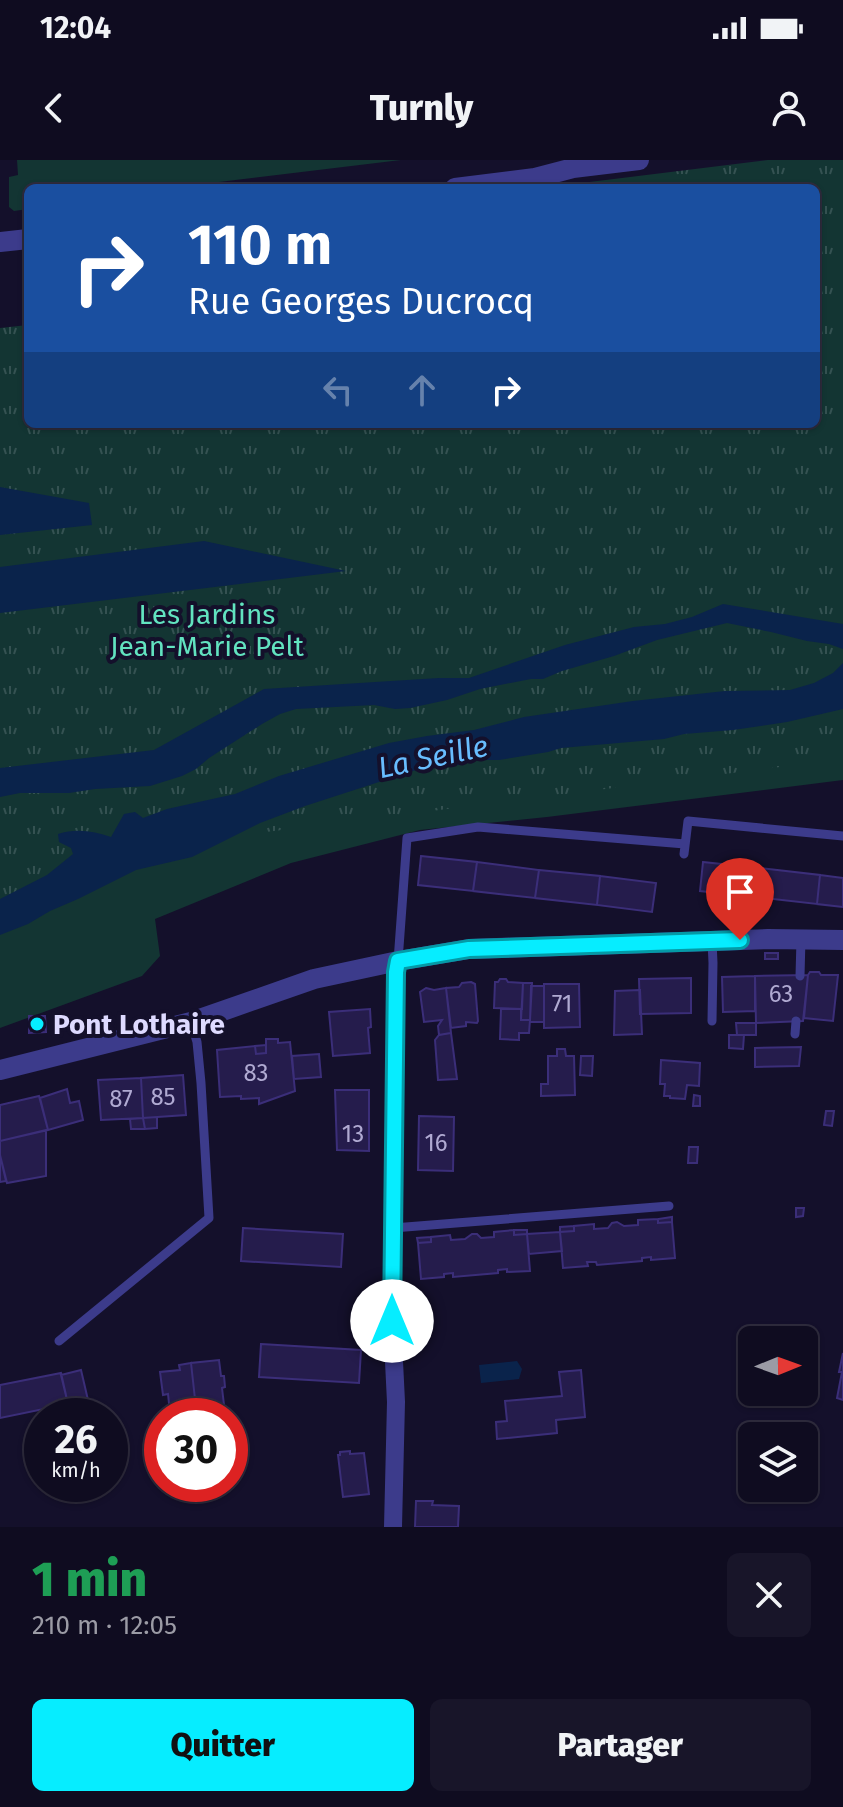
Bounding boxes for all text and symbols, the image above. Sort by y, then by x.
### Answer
text: 12:04 [40,10,111,46]
icon: back [32,86,76,130]
text: Turnly [370,86,473,130]
icon: person [767,86,811,130]
text: 110 m [188,212,332,279]
icon: right [56,216,160,320]
text: Rue Georges Ducrocq [188,280,534,324]
icon: left [316,368,360,412]
icon: ahead [400,368,444,412]
icon: right [484,368,528,412]
park label: Les Jardins Jean-Marie Pelt [110,598,305,663]
water label: La Seille [375,728,491,786]
pin [706,858,774,940]
icon: arrive [718,870,762,914]
house number: 63 [769,980,793,1008]
house number: 71 [552,990,572,1018]
place label: Pont Lothaire [53,1008,225,1041]
marker: Pont Lothaire [28,1015,46,1033]
house number: 83 [243,1059,269,1087]
house number: 85 [150,1083,176,1111]
house number: 87 [109,1085,133,1113]
house number: 13 [342,1120,364,1148]
house number: 16 [424,1129,448,1157]
position arrow [350,1279,434,1363]
north arrow [738,1326,818,1406]
map controls [738,1326,818,1502]
speed limit sign: 30 [144,1398,248,1502]
text: 26 [54,1416,98,1464]
button: layers [738,1422,818,1502]
text: km/h [51,1458,101,1482]
text: 1 min [32,1551,147,1609]
button: close [727,1553,811,1637]
text: 210 m · 12:05 [32,1610,177,1641]
button: Quitter [32,1699,414,1791]
button: Partager [430,1699,811,1791]

